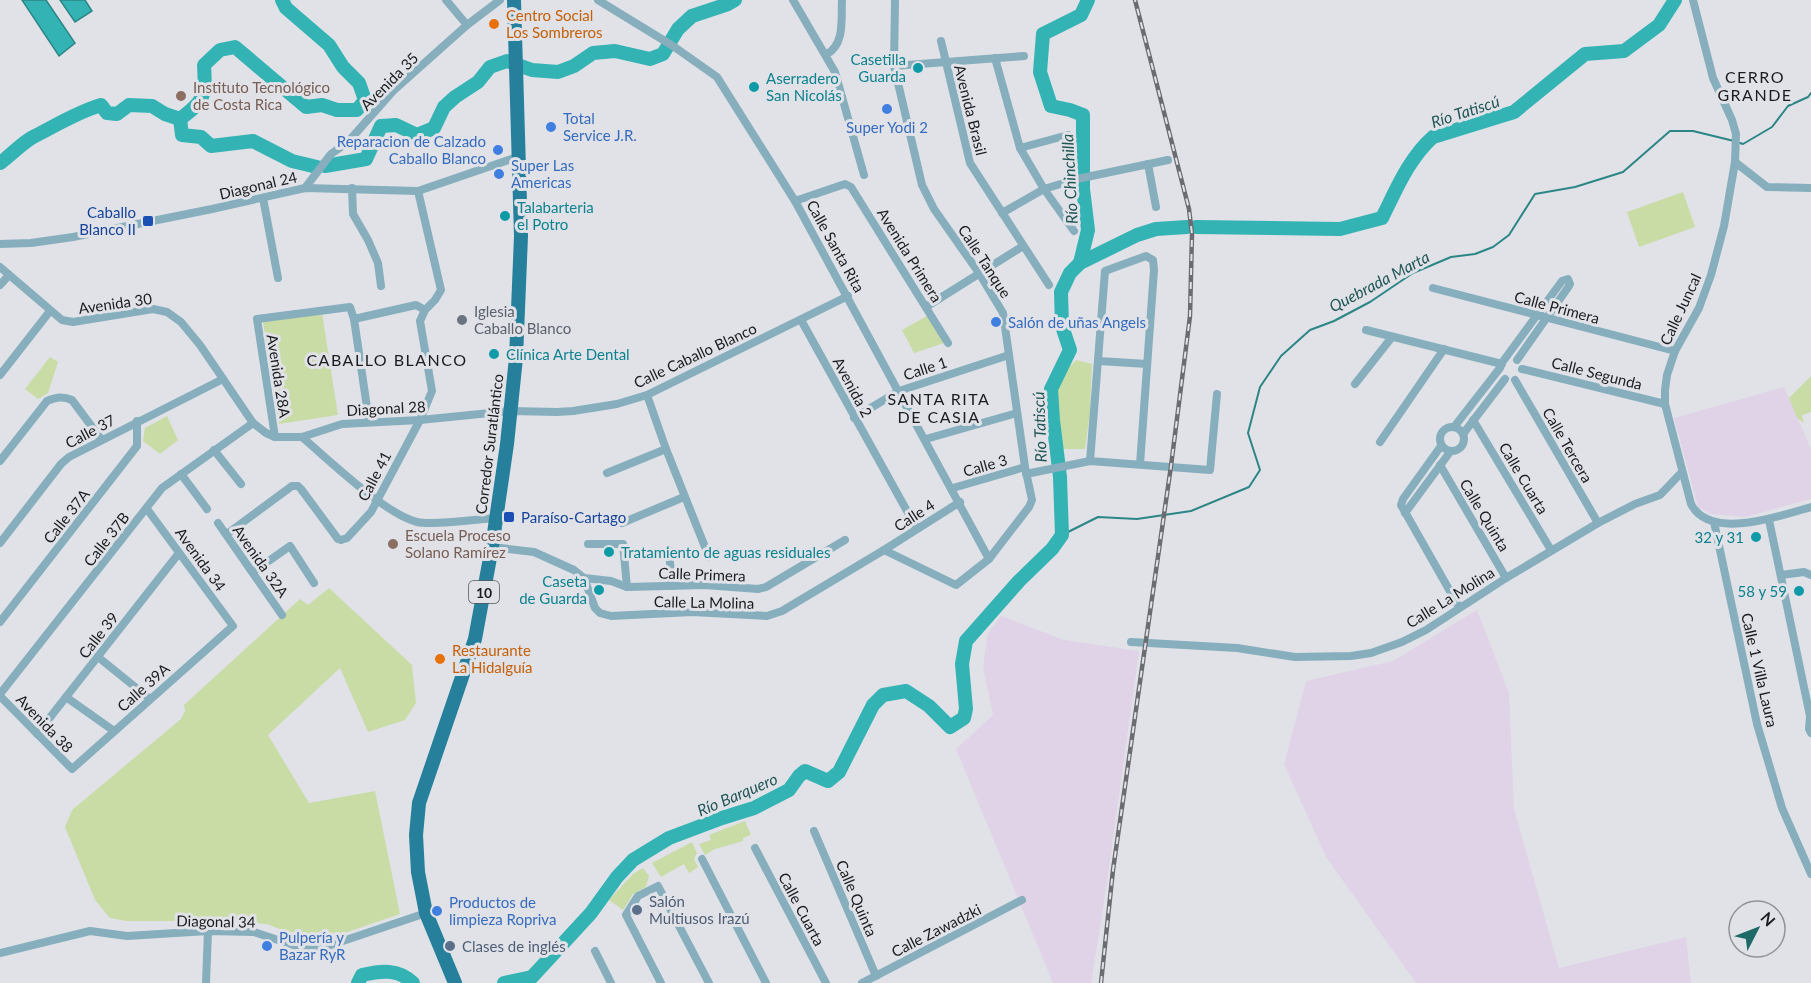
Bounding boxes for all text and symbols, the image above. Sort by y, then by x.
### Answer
place label: Centro Social Los Sombreros [506,6,603,41]
marker: Centro Social Los Sombreros [487,17,501,31]
street label: Avenida 35 [356,48,422,114]
place label: Casetilla Guarda [850,50,906,85]
marker: Casetilla Guarda [911,61,925,75]
street label: Avenida Brasil [951,63,991,157]
district label: CERRO GRANDE [1717,67,1793,104]
place label: Aserradero San Nicolás [766,69,842,104]
place label: Instituto Tecnológico de Costa Rica [193,78,330,113]
marker: Aserradero San Nicolás [747,80,761,94]
marker: Instituto Tecnológico de Costa Rica [174,89,188,103]
water label: Río Tatiscú [1428,91,1502,131]
marker: Super Yodi 2 [880,102,894,116]
place label: Total Service J.R. [563,109,637,144]
place label: Super Yodi 2 [846,118,928,136]
marker: Total Service J.R. [544,120,558,134]
place label: Reparacion de Calzado Caballo Blanco [337,132,486,167]
water label: Río Chinchilla [1057,133,1081,225]
marker: Reparacion de Calzado Caballo Blanco [491,143,505,157]
place label: Super Las Americas [511,156,574,191]
street label: Diagonal 24 [217,167,299,203]
marker: Super Las Americas [492,167,506,181]
street label: Calle Santa Rita [803,197,869,295]
place label: Talabarteria el Potro [517,198,594,233]
place label: Caballo Blanco II [79,203,136,238]
street label: Avenida Primera [874,205,946,305]
marker: Talabarteria el Potro [498,209,512,223]
marker: Caballo Blanco II [141,214,155,228]
street label: Calle Tanque [955,221,1015,301]
water label: Quebrada Marta [1326,247,1432,315]
street label: Calle Juncal [1656,270,1704,348]
street label: Calle Primera [1513,287,1601,327]
street label: Avenida 30 [77,289,153,317]
place label: Iglesia Caballo Blanco [474,302,571,337]
marker: Iglesia Caballo Blanco [455,313,469,327]
place label: Salón de uñas Angels [1008,313,1146,331]
marker: Salón de uñas Angels [989,315,1003,329]
street label: Calle Caballo Blanco [631,319,759,391]
street label: Avenida 28A [264,333,295,420]
place label: Clínica Arte Dental [506,345,630,363]
marker: Clínica Arte Dental [487,347,501,361]
district label: CABALLO BLANCO [306,350,468,369]
street label: Calle 1 [901,352,949,384]
street label: Calle Segunda [1550,353,1644,393]
street label: Avenida 2 [830,354,876,420]
street label: Corredor Suratlántico [471,373,507,515]
district label: SANTA RITA DE CASIA [888,389,990,426]
water label: Río Tatiscú [1028,391,1050,463]
street label: Diagonal 28 [346,397,426,419]
street label: Calle Tercera [1539,404,1597,486]
street label: Calle 37 [62,410,118,452]
street label: Calle Cuarta [1496,439,1552,517]
street label: Calle 41 [353,448,395,504]
street label: Calle 3 [961,450,1009,480]
street label: Calle Quinta [1456,476,1514,554]
street label: Calle 37A [39,485,93,547]
street label: Calle 4 [890,495,938,535]
street label: Calle 37B [79,508,133,570]
place label: Paraíso-Cartago [521,508,626,526]
marker: Paraíso-Cartago [502,510,516,524]
street label: Avenida 32A [229,521,293,601]
street label: Avenida 34 [172,524,230,594]
place label: Escuela Proceso Solano Ramírez [405,526,511,561]
place label: 32 y 31 [1695,528,1744,546]
marker: 32 y 31 [1749,530,1763,544]
marker: Escuela Proceso Solano Ramírez [386,537,400,551]
place label: Tratamiento de aguas residuales [621,543,830,561]
marker: Tratamiento de aguas residuales [602,545,616,559]
street label: Calle Primera [658,563,746,585]
street label: Calle La Molina [1403,563,1497,631]
place label: Caseta de Guarda [519,572,587,607]
road number: 10 [469,581,499,603]
place label: 58 y 59 [1738,582,1787,600]
marker: Caseta de Guarda [592,583,606,597]
marker: 58 y 59 [1792,584,1806,598]
street label: Calle La Molina [654,592,754,612]
street label: Calle 39 [74,608,122,662]
street label: Calle 1 Villa Laura [1738,611,1782,729]
place label: Restaurante La Hidalguía [452,641,533,676]
marker: Restaurante La Hidalguía [433,652,447,666]
street label: Calle 39A [113,658,173,715]
street label: Avenida 38 [13,690,77,756]
water label: Río Barquero [694,769,780,819]
street label: Calle Quinta [833,857,881,939]
street label: Calle Cuarta [775,869,829,949]
place label: Salón Multiusos Irazú [649,892,750,927]
place label: Productos de limpieza Ropriva [449,893,556,928]
north arrow [1727,899,1787,959]
street label: Calle Zawadzki [888,900,984,960]
marker: Salón Multiusos Irazú [630,903,644,917]
marker: Productos de limpieza Ropriva [430,904,444,918]
text: N [1757,908,1780,930]
street label: Diagonal 34 [176,911,256,931]
place label: Pulpería y Bazar RyR [279,928,346,963]
place label: Clases de inglés [462,937,566,955]
marker: Pulpería y Bazar RyR [260,939,274,953]
marker: Clases de inglés [443,939,457,953]

